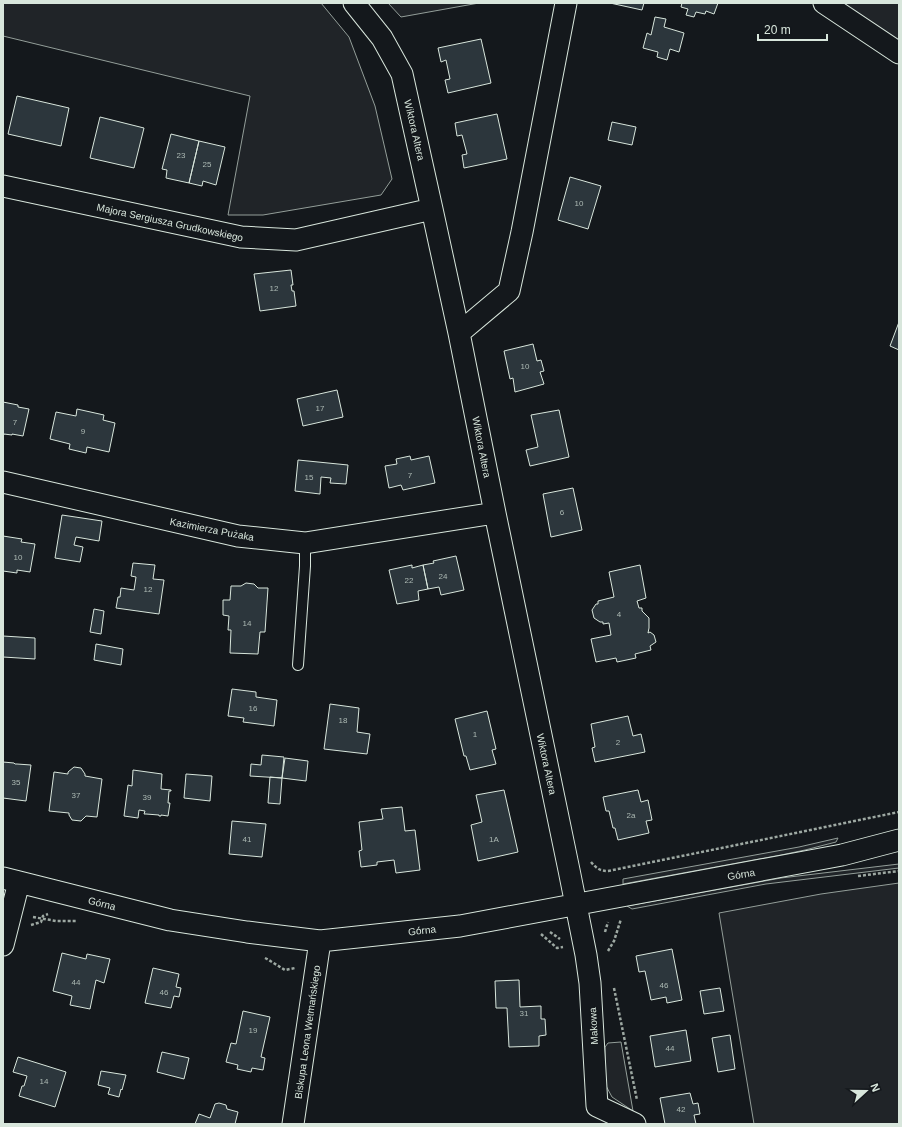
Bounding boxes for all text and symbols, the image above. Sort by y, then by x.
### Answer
scale bar [758,16,827,42]
text: 20 m [764,23,791,37]
street label: Wiktora Altera [402,99,427,162]
house number: 23 [177,151,186,160]
house number: 25 [203,160,212,169]
house number: 10 [575,199,584,208]
street label: Majora Sergiusza Grudkowskiego [96,202,245,244]
house number: 12 [270,284,279,293]
house number: 10 [521,362,530,371]
house number: 17 [316,404,325,413]
street label: Wiktora Altera [470,415,493,479]
house number: 7 [13,418,18,427]
house number: 9 [81,427,86,436]
house number: 7 [408,471,413,480]
house number: 15 [305,473,314,482]
house number: 6 [560,508,565,517]
street label: Kazimierza Pużaka [169,516,255,543]
house number: 10 [14,553,23,562]
house number: 24 [439,572,448,581]
house number: 22 [405,576,414,585]
house number: 12 [144,585,153,594]
house number: 4 [617,610,622,619]
house number: 14 [243,619,252,628]
house number: 16 [249,704,258,713]
house number: 18 [339,716,348,725]
house number: 1 [473,730,478,739]
street label: Wiktora Altera [535,733,558,796]
house number: 2 [616,738,621,747]
house number: 35 [12,778,21,787]
house number: 37 [72,791,81,800]
house number: 39 [143,793,152,802]
house number: 2a [627,811,636,820]
house number: 41 [243,835,252,844]
house number: 1A [489,835,500,844]
street label: Górna [726,867,756,882]
street label: Górna [87,895,117,912]
street label: Górna [408,924,437,937]
street label: Biskupa Leona Wetmańskiego [293,964,322,1100]
house number: 44 [72,978,81,987]
house number: 46 [660,981,669,990]
house number: 46 [160,988,169,997]
street label: Makowa [587,1007,600,1045]
house number: 31 [520,1009,529,1018]
house number: 19 [249,1026,258,1035]
house number: 44 [666,1044,675,1053]
north arrow [846,1071,886,1111]
house number: 14 [40,1077,49,1086]
text: N [868,1082,882,1093]
house number: 42 [677,1105,686,1114]

